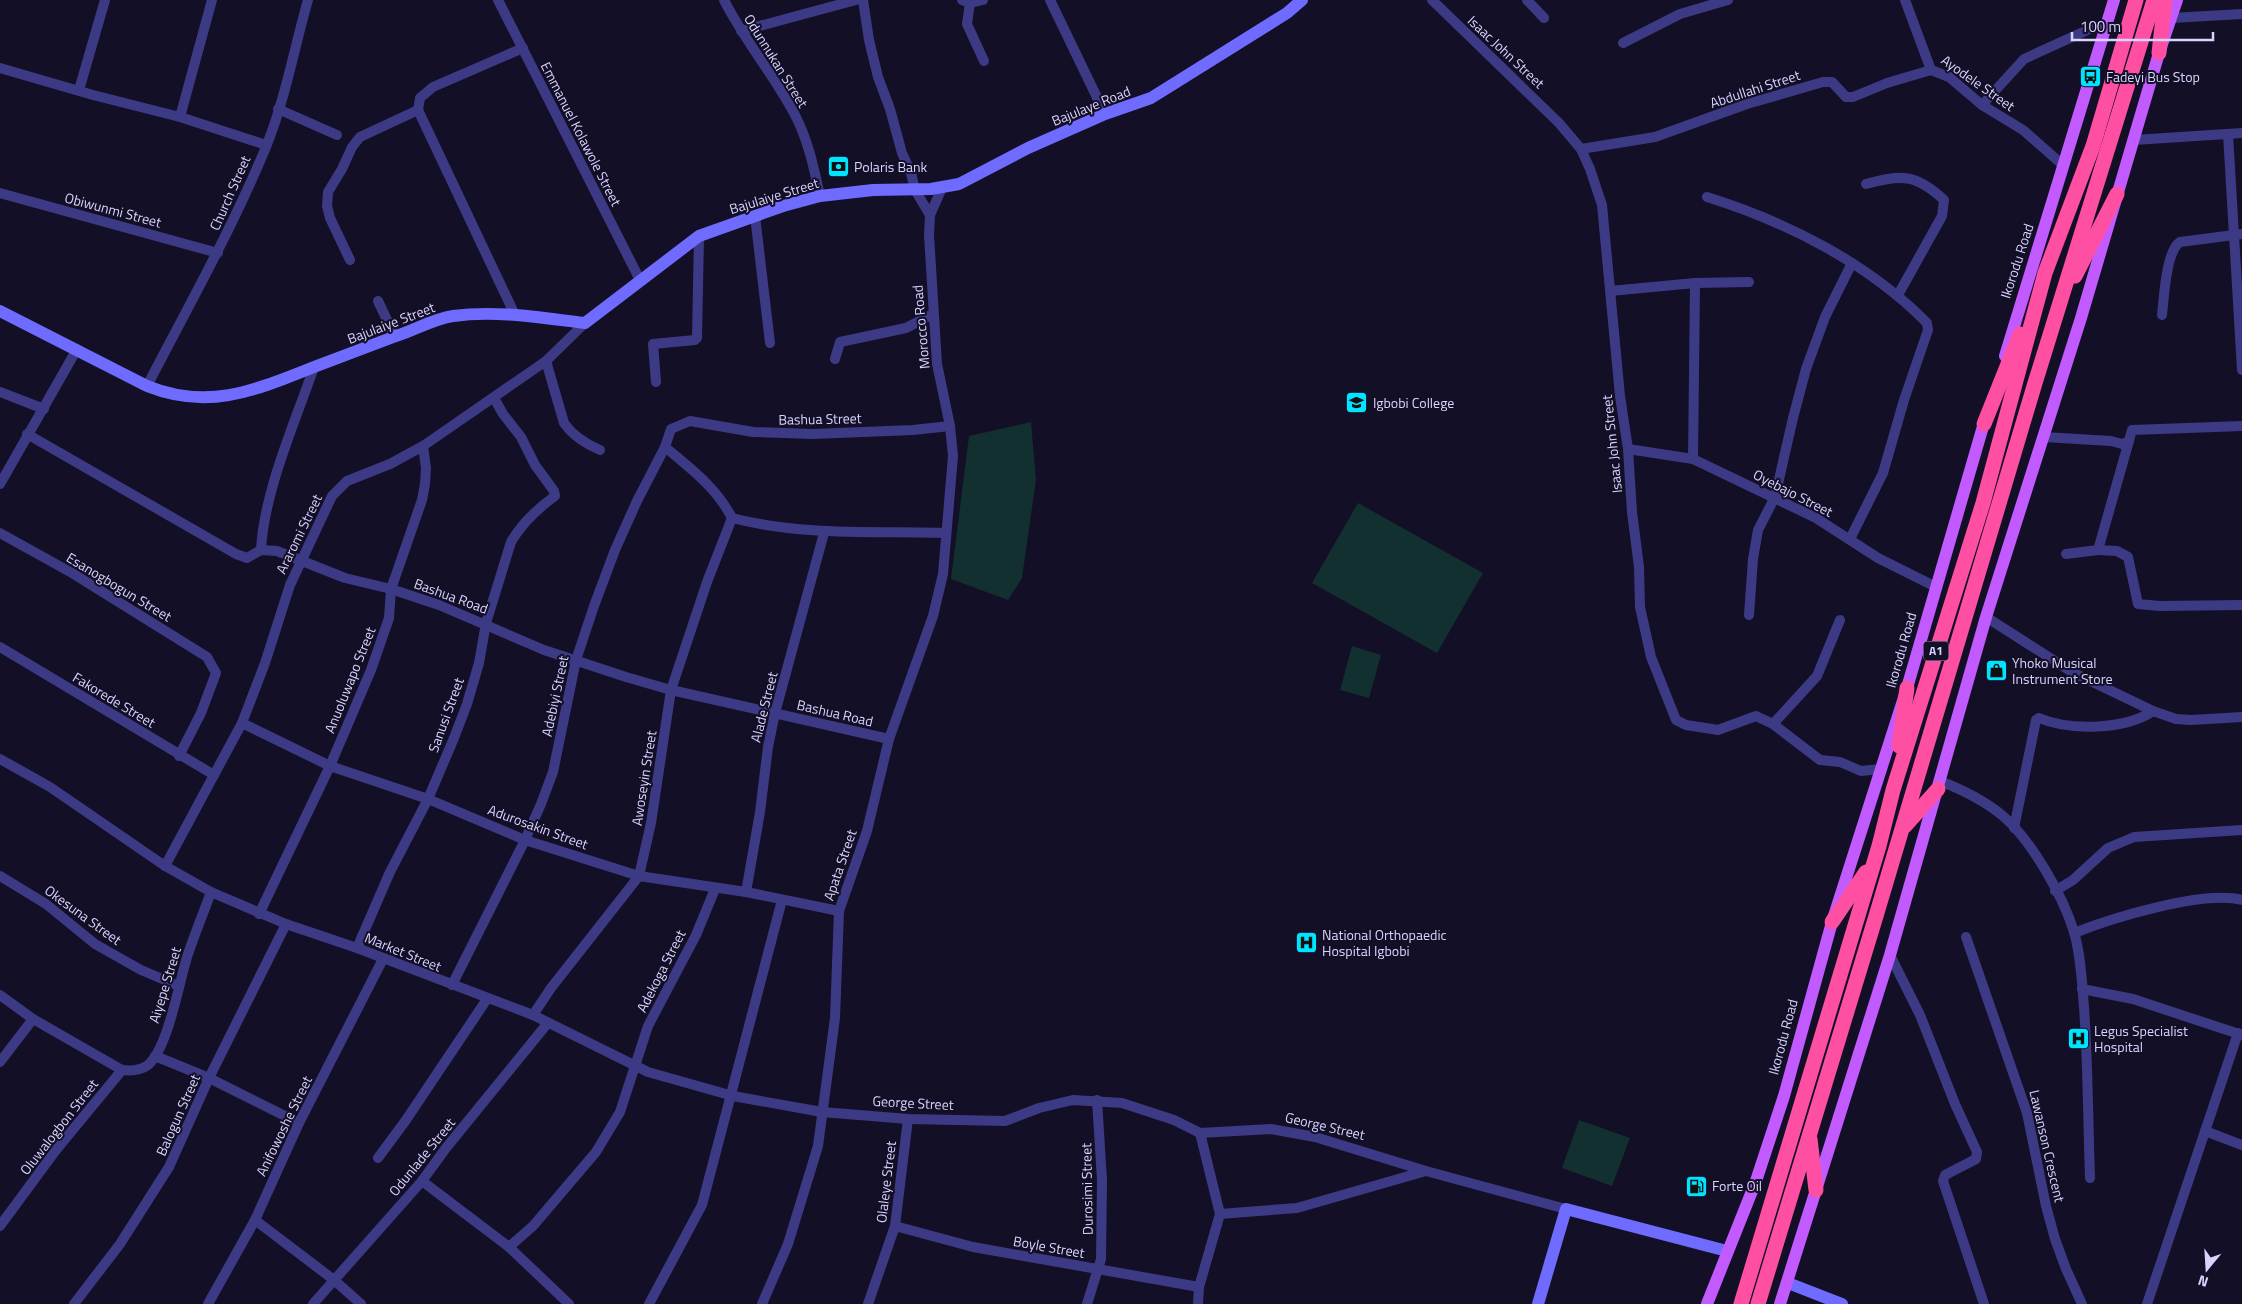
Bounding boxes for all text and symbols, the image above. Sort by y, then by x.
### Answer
street label: Odunnukan Street [739,10,814,112]
street label: Isaac John Street [1463,10,1550,93]
scale bar [2072,10,2213,42]
text: 100 m [2080,15,2121,38]
street label: Ayodele Street [1937,49,2020,116]
street label: Emmanuel Kolawole Street [536,58,627,210]
street label: Abdullahi Street [1707,64,1803,113]
bus stop icon: Fadeyi Bus Stop [2078,65,2102,89]
place label: Fadeyi Bus Stop [2106,66,2200,87]
street label: Bajulaye Road [1048,80,1133,131]
street label: Church Street [204,152,255,234]
bank icon: Polaris Bank [826,155,850,179]
place label: Polaris Bank [854,156,928,177]
street label: Bajulaiye Street [727,172,821,219]
street label: Obiwunmi Street [62,187,164,233]
street label: Ikorodu Road [1995,221,2039,301]
street label: Morocco Road [906,284,935,370]
street label: Bajulaiye Street [344,296,438,349]
school or university icon: Igbobi College [1345,391,1369,415]
place label: Igbobi College [1373,392,1454,413]
street label: Isaac John Street [1596,394,1627,494]
street label: Bashua Street [778,407,862,430]
street label: Oyebajo Street [1750,463,1837,522]
street label: Araromi Street [270,490,327,577]
street label: Esanogbogun Street [63,547,176,626]
street label: Bashua Road [411,572,491,619]
street label: Ikorodu Road [1880,610,1921,690]
street label: Anuoluwapo Street [319,623,380,736]
road number: A1 [1924,641,1948,660]
place label: Yhoko Musical Instrument Store [2012,652,2112,689]
street label: Adebiyi Street [536,653,573,738]
shop icon: Yhoko Musical Instrument Store [1984,659,2008,683]
street label: Fakorede Street [69,667,160,733]
street label: Alade Street [745,669,782,744]
street label: Sanusi Street [422,674,469,755]
street label: Bashua Road [795,694,875,731]
street label: Awoseyin Street [626,729,661,827]
street label: Adurosakin Street [485,799,591,854]
street label: Apata Street [818,826,862,903]
street label: Okesuna Street [41,880,126,950]
place label: National Orthopaedic Hospital Igbobi [1322,924,1447,961]
street label: Adekoga Street [631,926,690,1016]
street label: Market Street [362,927,445,977]
hospital icon: National Orthopaedic Hospital Igbobi [1294,931,1318,955]
street label: Aiyepe Street [143,944,186,1026]
street label: Ikorodu Road [1762,997,1803,1077]
place label: Legus Specialist Hospital [2094,1020,2188,1057]
hospital icon: Legus Specialist Hospital [2066,1027,2090,1051]
street label: Balogun Street [150,1070,205,1159]
street label: Anifowoshe Street [250,1072,317,1179]
street label: Oluwalogbon Street [14,1074,103,1179]
street label: Lawanson Crescent [2024,1088,2071,1204]
street label: George Street [872,1090,954,1115]
street label: George Street [1283,1106,1367,1145]
street label: Odunlade Street [383,1113,460,1200]
street label: Olaleye Street [870,1140,901,1224]
street label: Durosimi Street [1075,1143,1098,1235]
fuel station icon: Forte Oil [1684,1174,1708,1198]
place label: Forte Oil [1712,1175,1762,1196]
street label: Boyle Street [1012,1230,1086,1263]
north arrow [2182,1244,2232,1294]
text: N [2195,1270,2211,1293]

